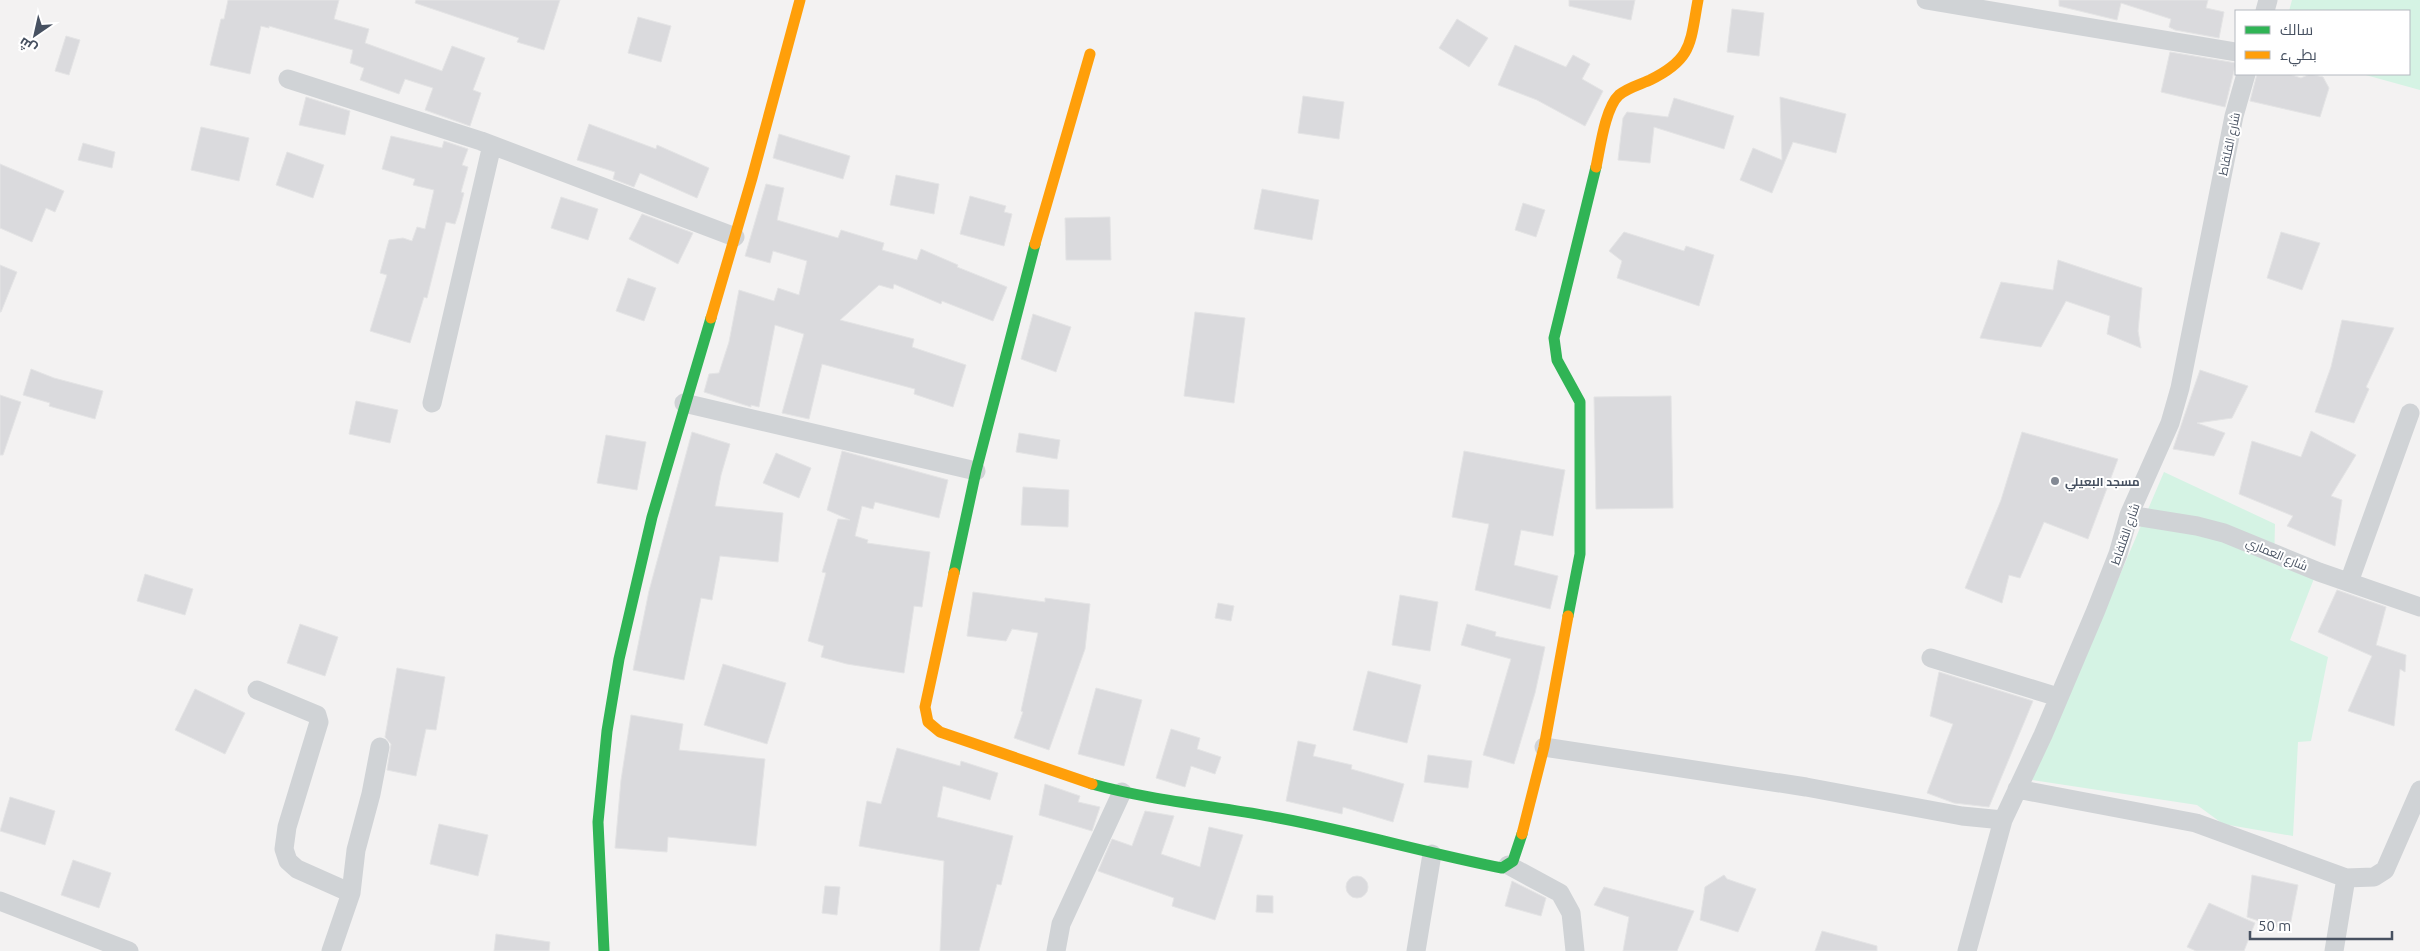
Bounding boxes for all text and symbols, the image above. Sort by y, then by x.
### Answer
north arrow [10,10,60,60]
legend [2235,10,2410,75]
text: سالك [2280,21,2313,38]
text: ش [16,33,40,57]
text: بطيء [2280,46,2317,67]
street label: شارع القلفاط [2216,111,2244,177]
marker: مسجد البعيلي [2049,475,2061,487]
place label: مسجد البعيلي [2065,475,2140,492]
street label: شارع القلفاط [2108,501,2144,567]
street label: شارع العماري [2243,535,2310,577]
scale bar [2250,908,2392,940]
text: 50 m [2258,917,2291,934]

